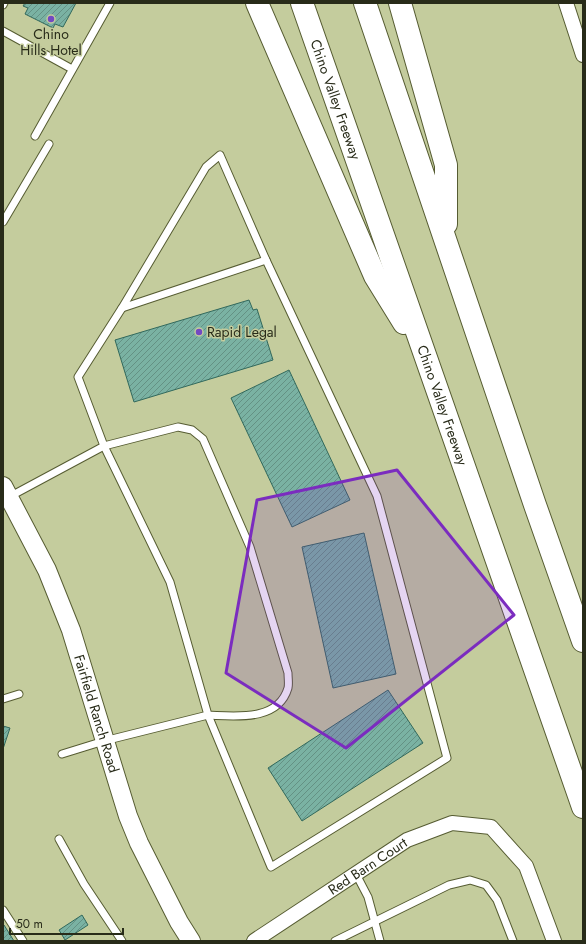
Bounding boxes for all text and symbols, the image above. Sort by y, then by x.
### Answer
marker: Chino Hills Hotel [46,14,56,24]
place label: Chino Hills Hotel [20,24,82,60]
street label: Chino Valley Freeway [305,36,366,163]
place label: Rapid Legal [207,322,277,342]
marker: Rapid Legal [194,327,204,337]
street label: Chino Valley Freeway [412,342,473,469]
street label: Fairfield Ranch Road [69,652,124,775]
street label: Red Barn Court [324,832,411,899]
scale bar [10,910,123,936]
text: 50 m [16,915,43,933]

